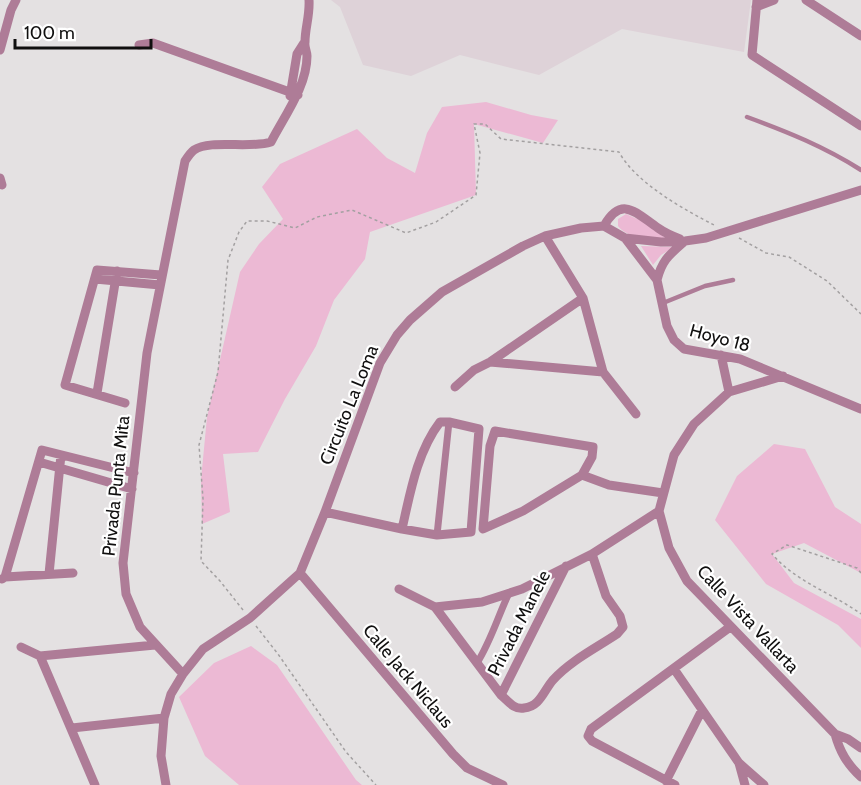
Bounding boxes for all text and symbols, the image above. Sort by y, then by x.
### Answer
scale bar [15,12,152,50]
text: 100 m [24,22,75,44]
street label: Hoyo 18 [687,319,753,357]
street label: Circuito La Loma [315,342,383,468]
street label: Privada Punta Mita [98,414,134,557]
street label: Calle Vista Vallarta [692,560,804,678]
street label: Privada Manele [483,567,555,679]
street label: Calle Jack Niclaus [358,620,458,732]

